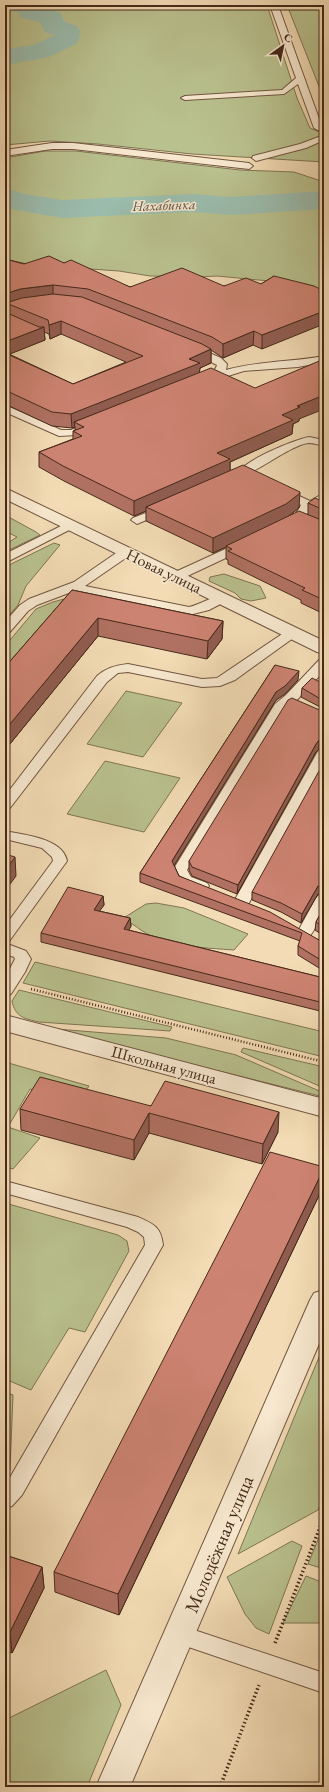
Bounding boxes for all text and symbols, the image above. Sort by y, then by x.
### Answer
north arrow [263,26,303,66]
text: С [281,30,296,46]
water label: Нахабинка [131,195,196,215]
street label: Новая улица [123,544,206,599]
street label: Школьная улица [109,1041,219,1089]
street label: Молодёжная улица [179,1471,259,1617]

